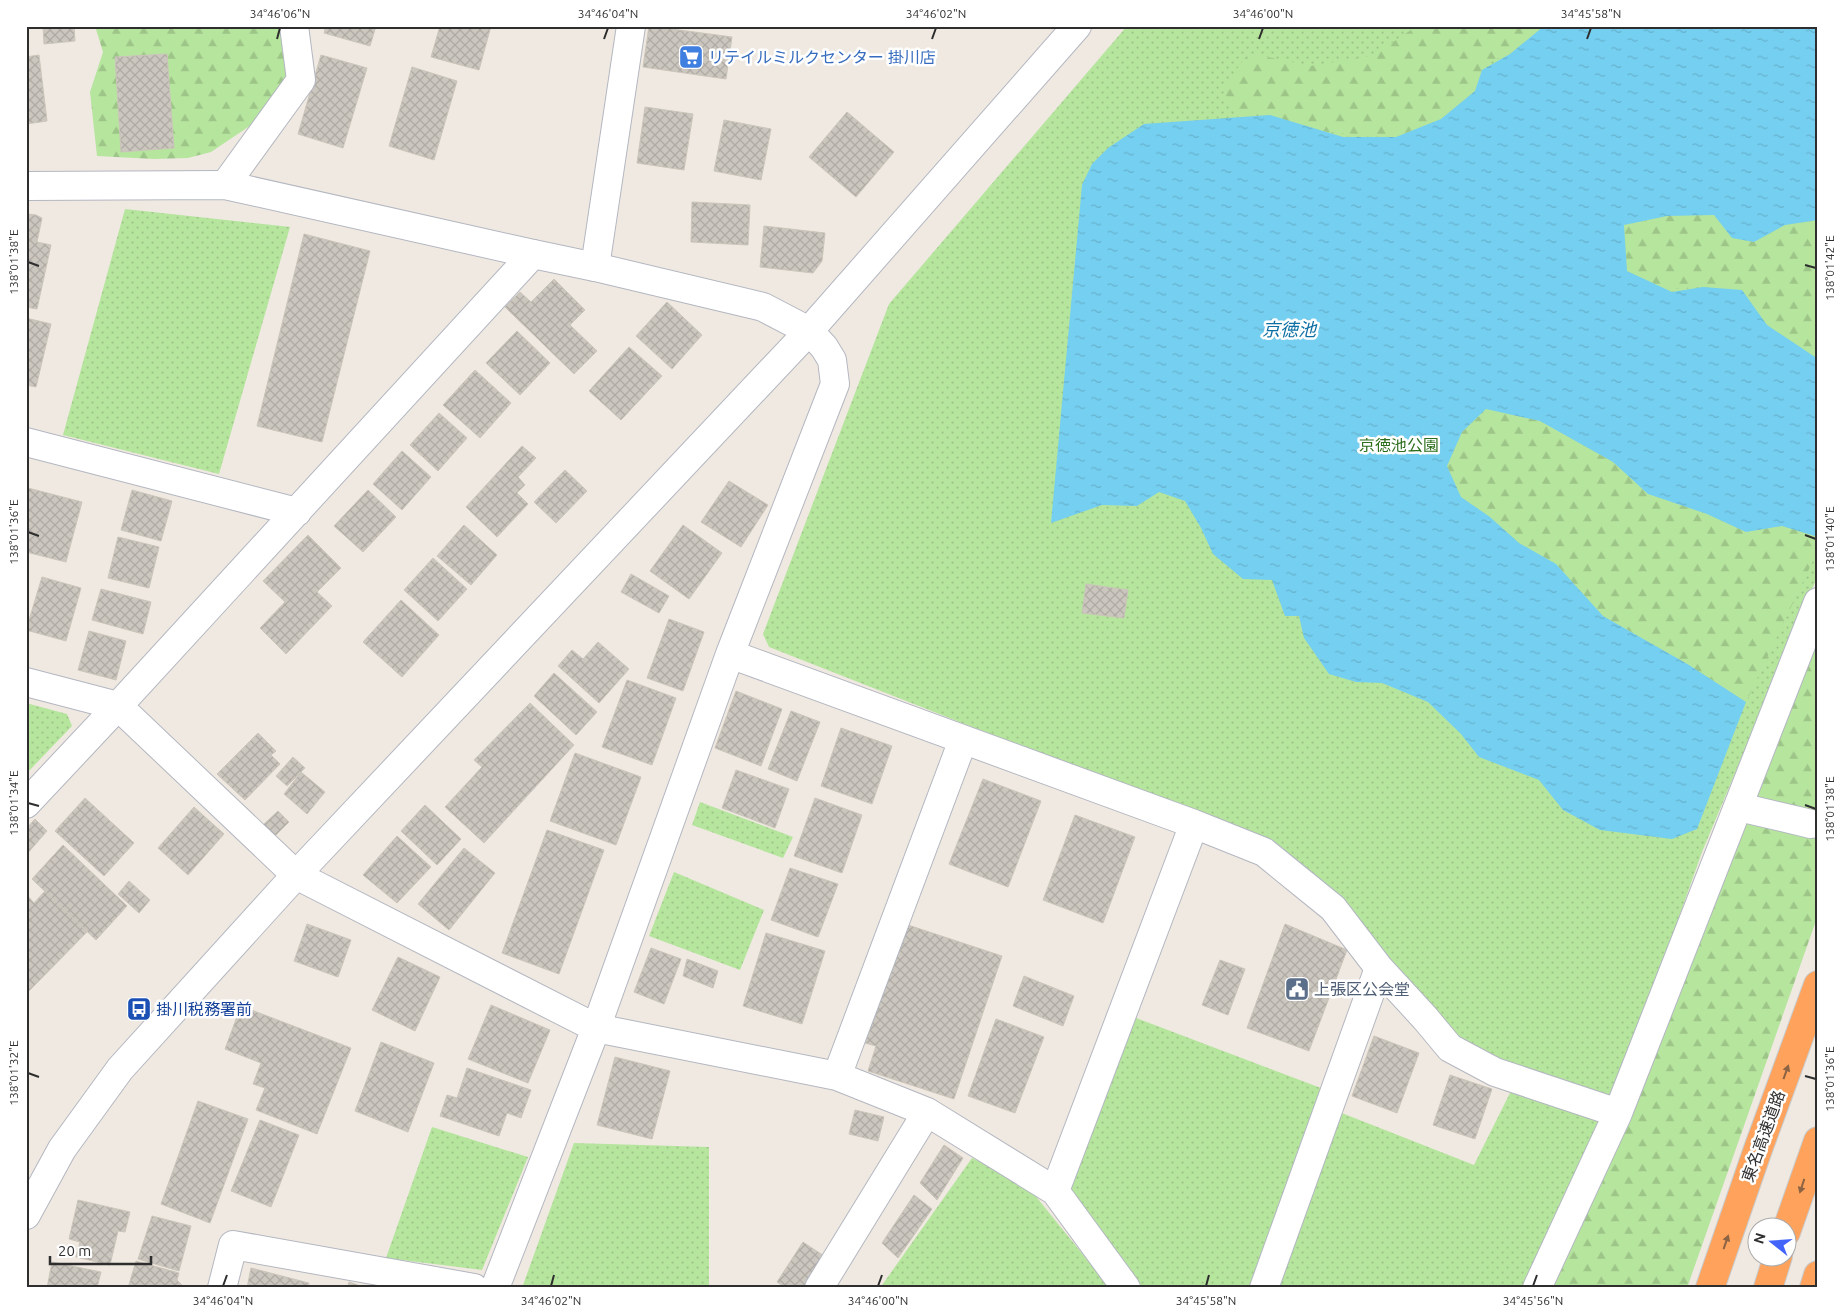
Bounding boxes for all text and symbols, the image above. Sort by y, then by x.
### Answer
text: 34°46'06"N [250,7,310,20]
text: 34°46'04"N [578,7,638,20]
text: 34°46'02"N [906,7,966,20]
text: 34°46'00"N [1233,7,1293,20]
text: 34°45'58"N [1561,7,1621,20]
supermarket icon: リテイルミルクセンター 掛川店 [678,44,704,70]
place label: リテイルミルクセンター 掛川店 [708,48,936,66]
text: 138°01'38"E [7,229,20,295]
text: 138°01'42"E [1823,235,1836,301]
water label: 京徳池 [1262,319,1318,339]
park label: 京徳池公園 [1359,436,1439,454]
text: 138°01'36"E [7,499,20,565]
text: 138°01'40"E [1823,506,1836,572]
text: 138°01'34"E [7,770,20,836]
text: 138°01'38"E [1823,776,1836,842]
public building icon: 上張区公会堂 [1284,976,1310,1002]
place label: 上張区公会堂 [1314,980,1410,998]
bus stop icon: 掛川税務署前 [126,996,152,1022]
place label: 掛川税務署前 [156,1000,252,1018]
text: 138°01'32"E [7,1040,20,1106]
text: 138°01'36"E [1823,1046,1836,1112]
one-way arrow [1782,1064,1790,1079]
street label: 東名高速道路 [1738,1088,1788,1184]
one-way arrow [1797,1179,1805,1194]
north arrow [1746,1216,1796,1266]
text: N [1750,1231,1769,1246]
scale bar [50,1234,151,1266]
one-way arrow [1723,1234,1730,1249]
text: 20 m [58,1242,91,1259]
text: 34°46'04"N [193,1294,253,1307]
text: 34°46'02"N [521,1294,581,1307]
text: 34°46'00"N [848,1294,908,1307]
text: 34°45'58"N [1176,1294,1236,1307]
text: 34°45'56"N [1503,1294,1563,1307]

